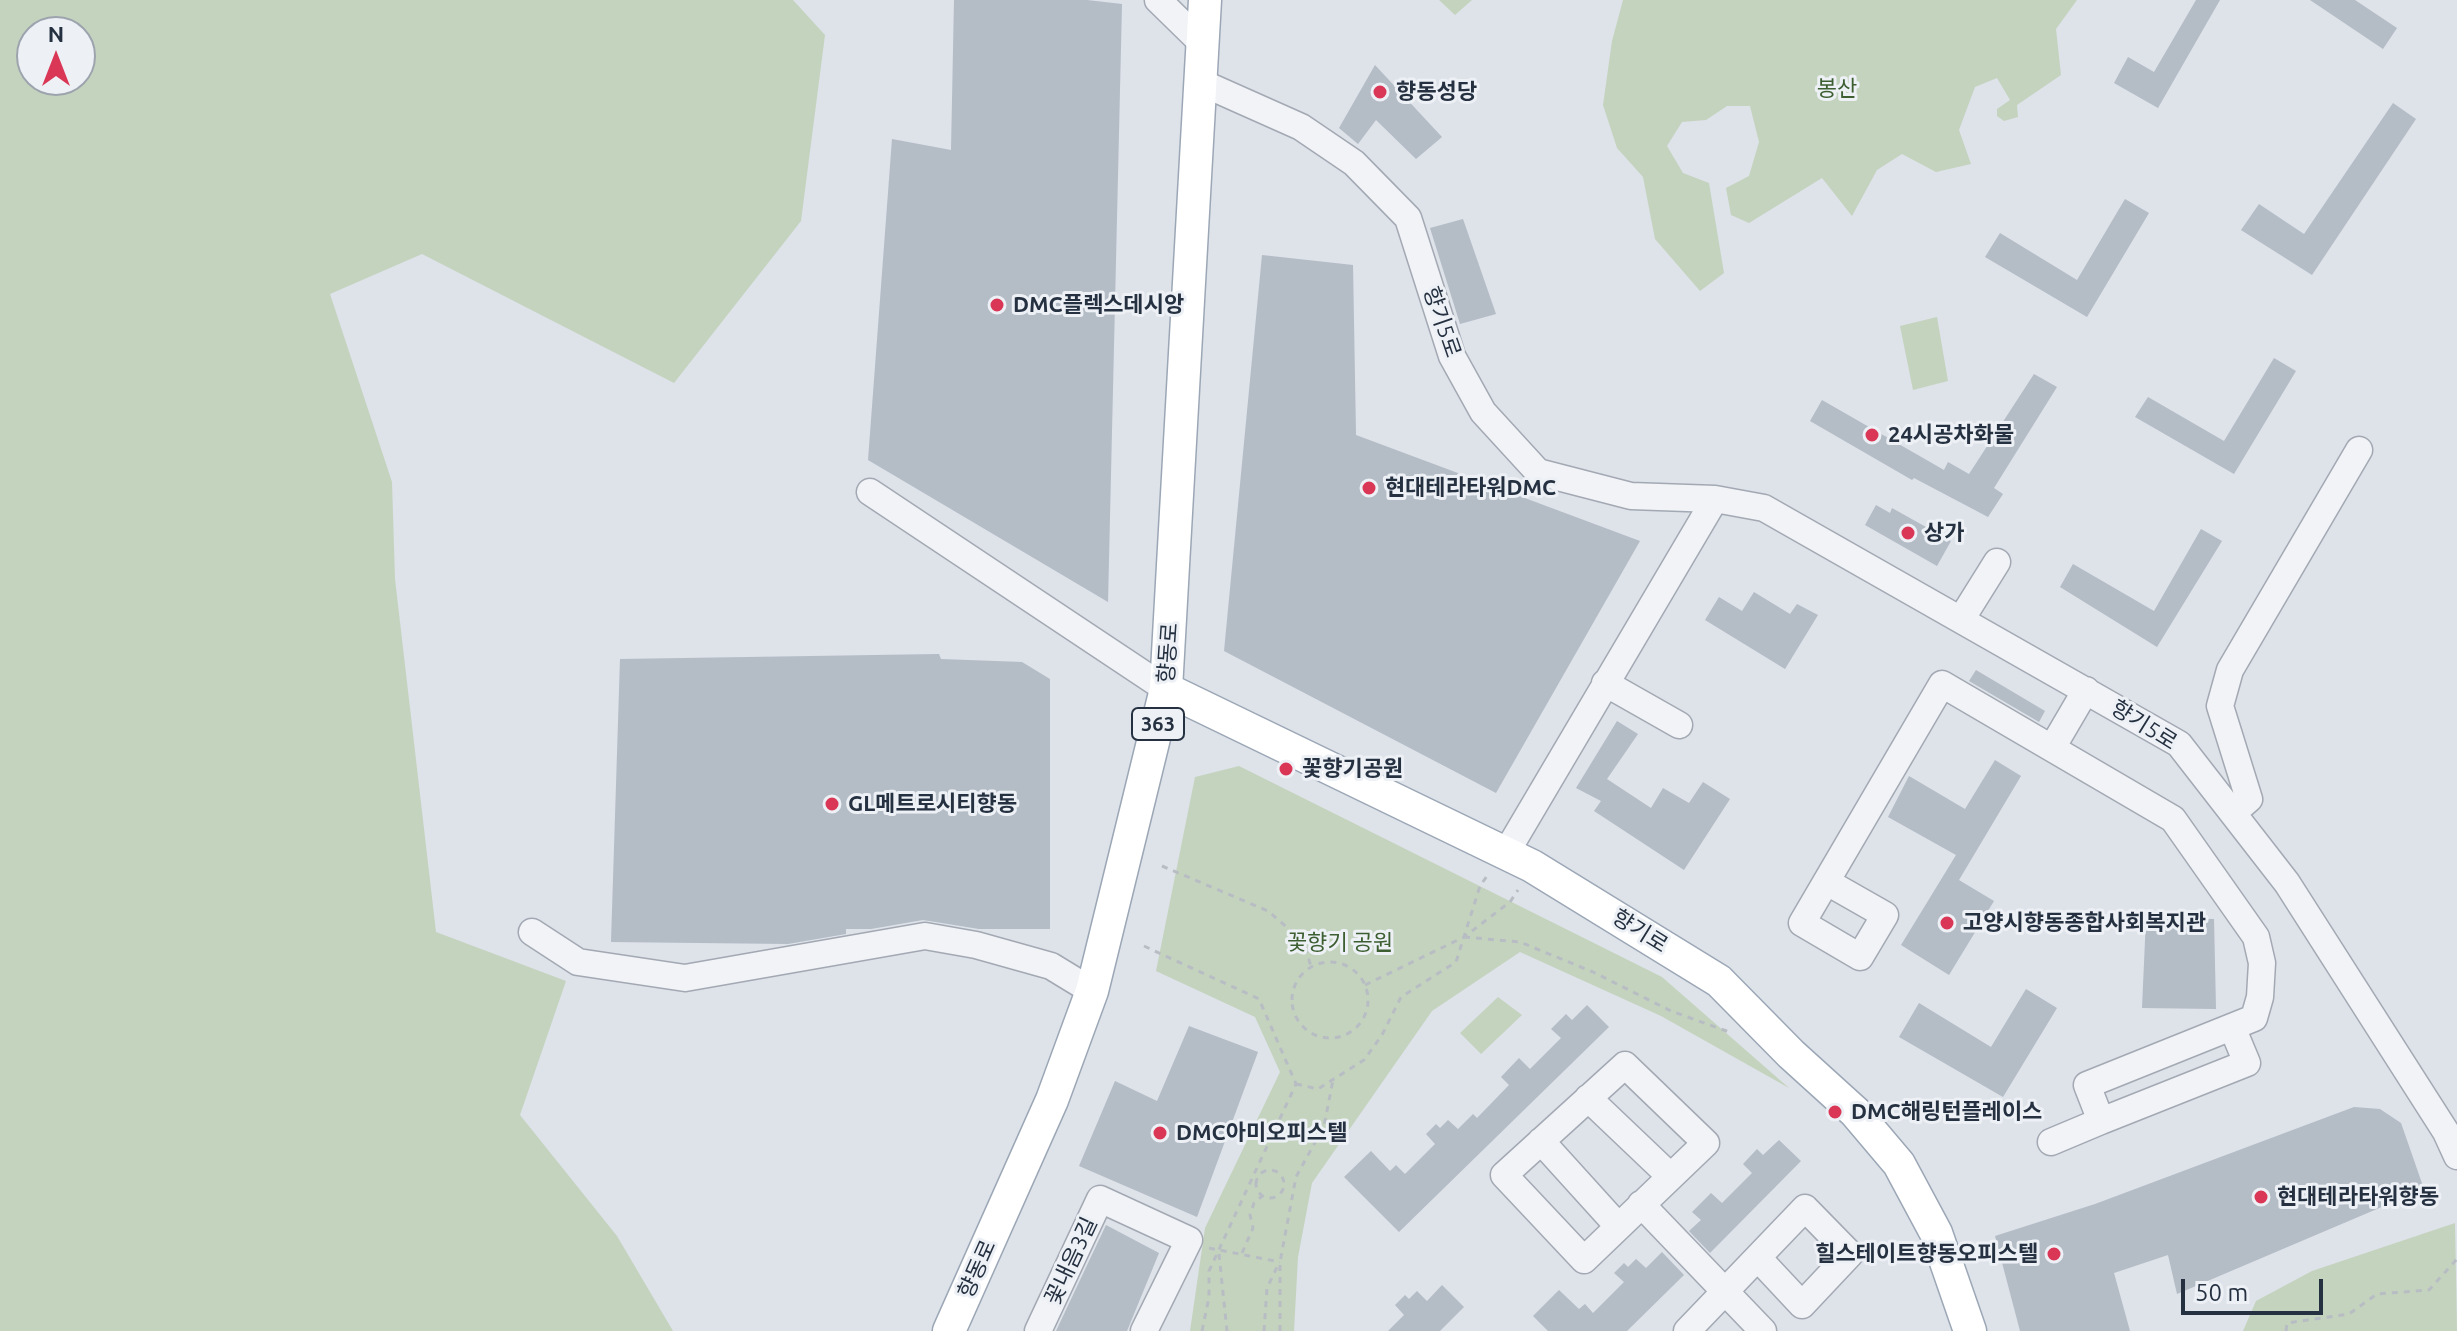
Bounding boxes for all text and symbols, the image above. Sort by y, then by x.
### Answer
north arrow [16,16,96,96]
text: N [48,21,64,46]
park label: 봉산 [1817,76,1857,102]
place label: 향동성당 [1396,79,1477,105]
marker: 향동성당 [1371,83,1389,101]
street label: 향기5로 [1418,283,1466,361]
place label: DMC플렉스데시앙 [1013,292,1184,318]
marker: DMC플렉스데시앙 [988,296,1006,314]
place label: 24시공차화물 [1888,422,2014,448]
marker: 24시공차화물 [1863,426,1881,444]
place label: 현대테라타워DMC [1385,475,1556,501]
marker: 현대테라타워DMC [1360,479,1378,497]
place label: 상가 [1924,520,1964,546]
marker: 상가 [1899,524,1917,542]
street label: 향동로 [1153,622,1183,684]
street label: 향기5로 [2106,694,2182,756]
road number: 363 [1132,708,1184,740]
place label: 꽃향기공원 [1302,756,1403,782]
marker: 꽃향기공원 [1277,760,1295,778]
place label: GL메트로시티향동 [848,791,1017,817]
marker: GL메트로시티향동 [823,795,841,813]
street label: 향기로 [1607,904,1673,958]
place label: 고양시향동종합사회복지관 [1963,910,2206,936]
marker: 고양시향동종합사회복지관 [1938,914,1956,932]
park label: 꽃향기 공원 [1287,930,1393,956]
place label: DMC해링턴플레이스 [1851,1099,2042,1125]
marker: DMC해링턴플레이스 [1826,1103,1844,1121]
place label: DMC아미오피스텔 [1176,1120,1347,1146]
marker: DMC아미오피스텔 [1151,1124,1169,1142]
place label: 현대테라타워향동 [2277,1184,2439,1210]
marker: 현대테라타워향동 [2252,1188,2270,1206]
street label: 꽃내음3길 [1039,1213,1103,1309]
street label: 향동로 [953,1236,1001,1302]
place label: 힐스테이트향동오피스텔 [1815,1241,2038,1267]
marker: 힐스테이트향동오피스텔 [2045,1245,2063,1263]
scale bar [2185,1263,2327,1313]
text: 50 m [2195,1279,2248,1306]

